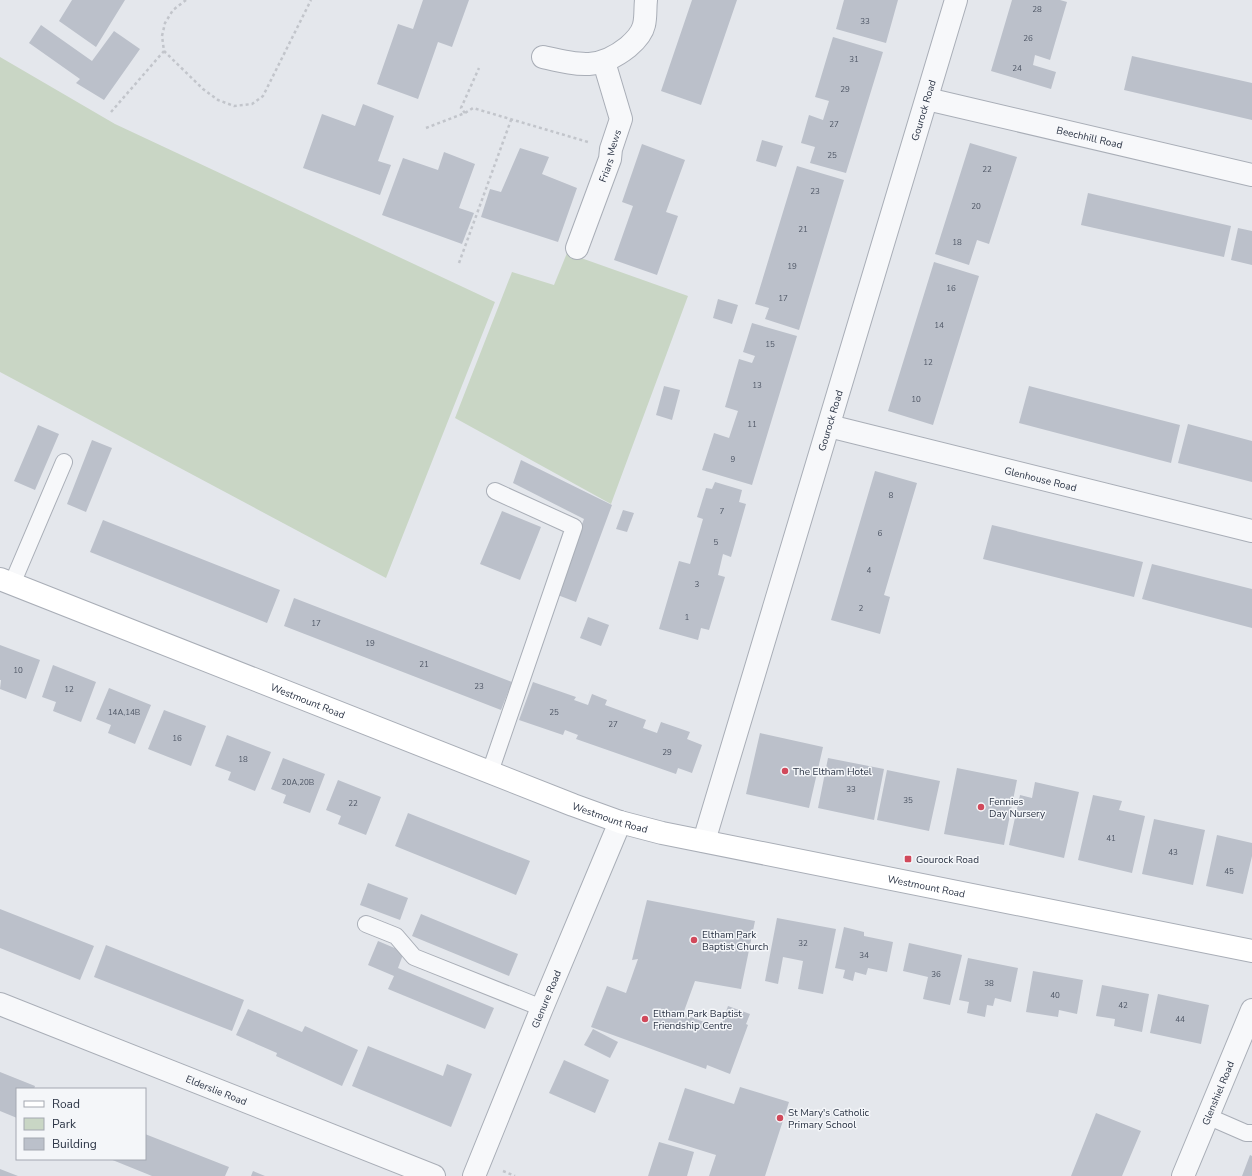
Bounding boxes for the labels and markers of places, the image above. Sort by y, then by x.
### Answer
place label: The Eltham Hotel [793,765,872,779]
marker: The Eltham Hotel [780,766,790,776]
place label: Fennies Day Nursery [989,795,1046,821]
marker: Fennies Day Nursery [976,802,986,812]
place label: Gourock Road [916,853,979,867]
marker: Gourock Road [903,854,913,864]
place label: Eltham Park Baptist Church [702,928,768,954]
marker: Eltham Park Baptist Church [689,935,699,945]
place label: Eltham Park Baptist Friendship Centre [653,1007,742,1033]
marker: Eltham Park Baptist Friendship Centre [640,1014,650,1024]
place label: St Mary's Catholic Primary School [788,1106,870,1132]
marker: St Mary's Catholic Primary School [775,1113,785,1123]

